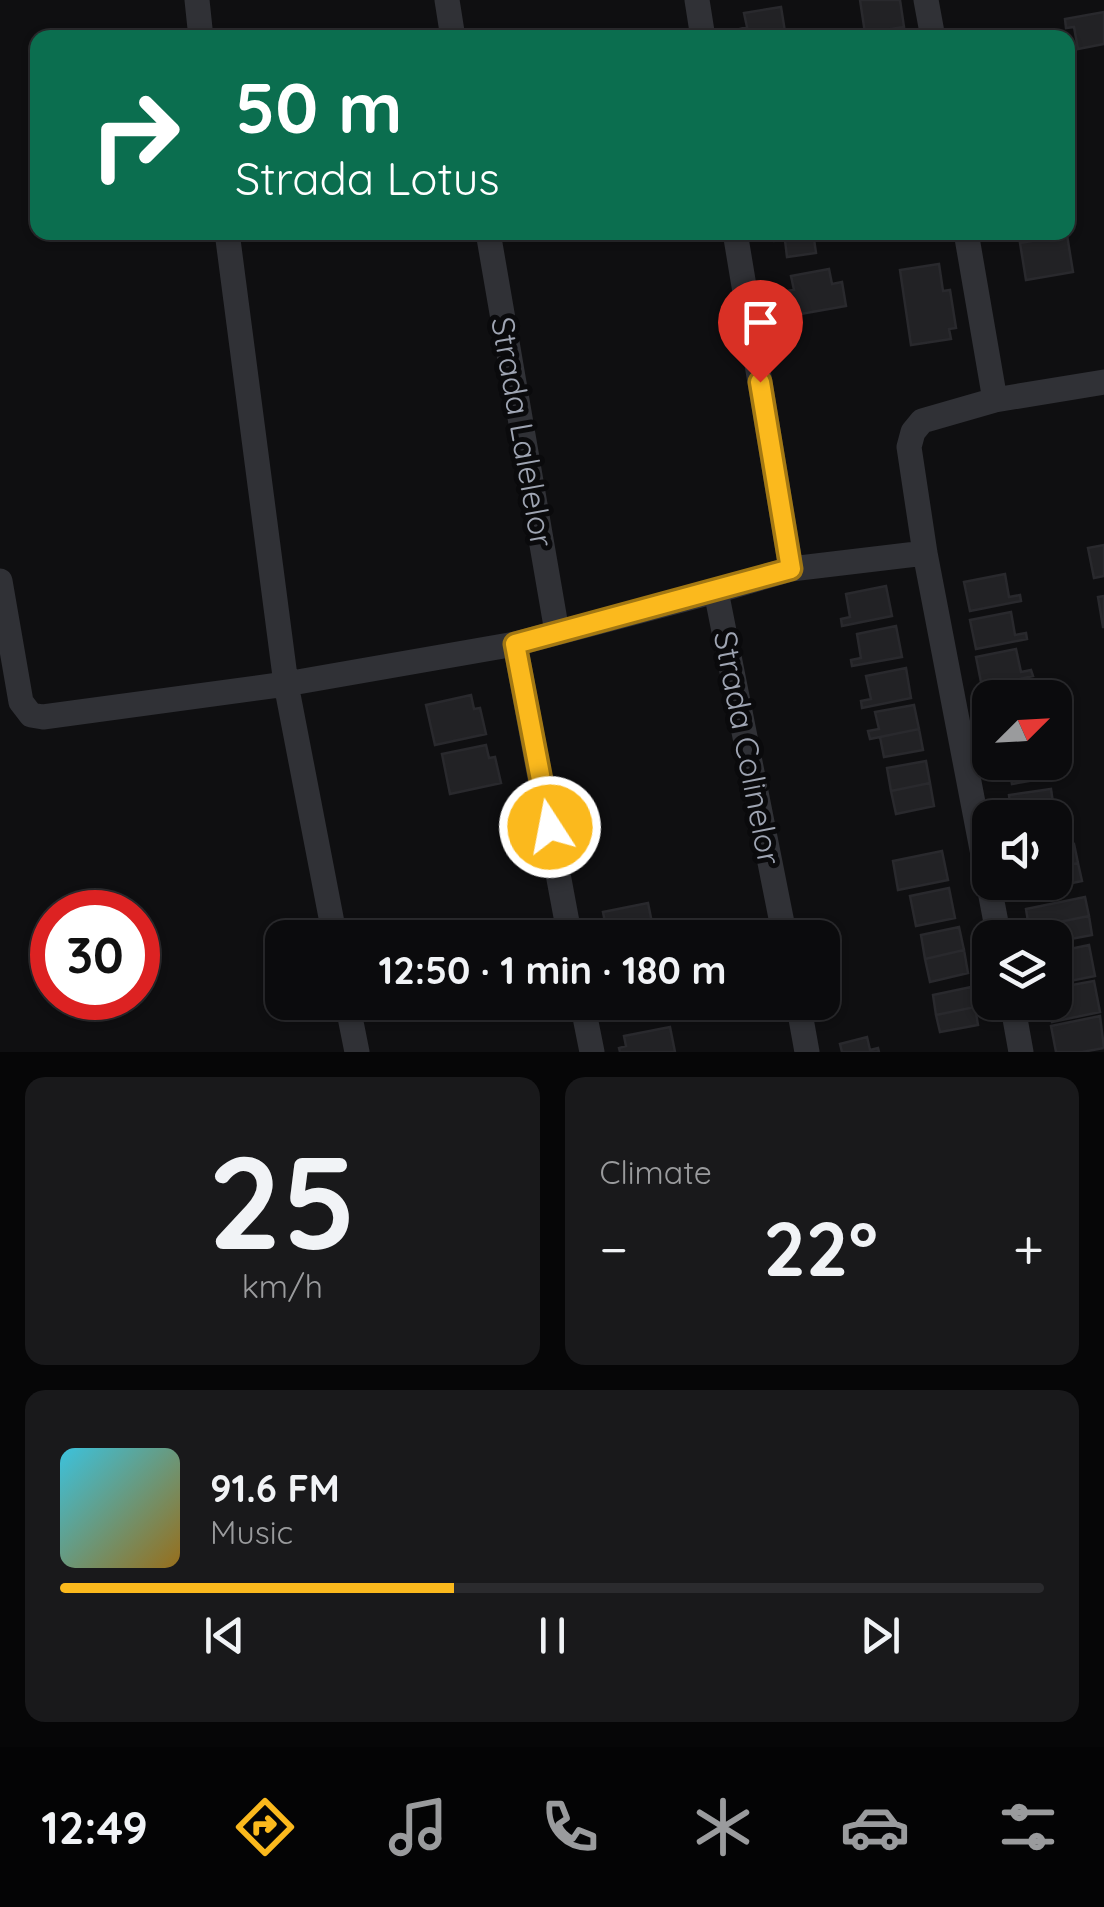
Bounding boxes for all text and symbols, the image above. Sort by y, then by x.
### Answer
text: 50 m [235,63,402,151]
icon: right [70,70,200,200]
text: Strada Lotus [235,150,500,206]
pin [718,280,803,383]
icon: arrive [733,295,788,350]
street label: Strada Lalelelor [483,314,563,550]
street label: Strada Colinelor [706,627,790,868]
north arrow [972,680,1072,780]
map controls [972,680,1072,1020]
position arrow [498,775,602,879]
button: sound [972,800,1072,900]
speed limit sign: 30 [30,890,160,1020]
button: layers [972,920,1072,1020]
text: 12:50 · 1 min · 180 m [378,946,727,994]
text: 25 [208,1119,357,1282]
text: Climate [600,1152,712,1192]
text: 22° [763,1201,878,1295]
text: − [600,1214,628,1283]
text: + [1013,1214,1044,1283]
text: km/h [242,1266,323,1306]
text: 91.6 FM [210,1464,340,1512]
text: Music [210,1512,293,1552]
icon: previous [197,1608,252,1663]
icon: pause [525,1608,580,1663]
icon: next [853,1608,908,1663]
icon: directions [230,1792,300,1862]
icon: music [383,1792,453,1862]
icon: phone [535,1792,605,1862]
icon: climate [688,1792,758,1862]
icon: car [840,1792,910,1862]
icon: filters [993,1792,1063,1862]
text: 12:49 [41,1799,148,1855]

